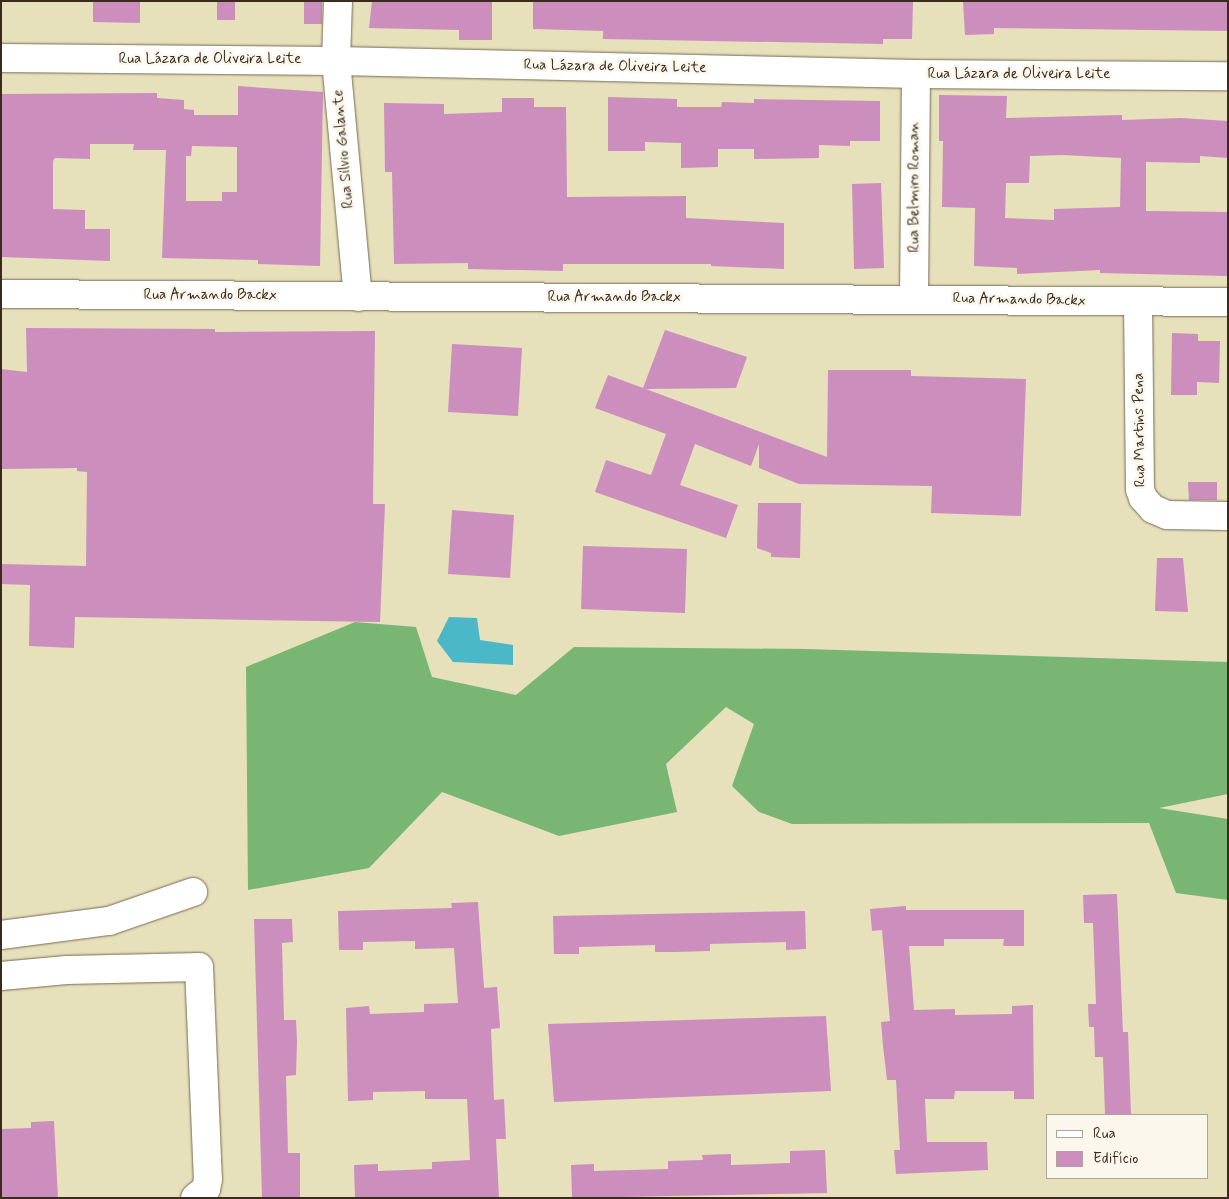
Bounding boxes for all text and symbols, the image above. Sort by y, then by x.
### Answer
street label: Rua Lázara de Oliveira Leite [118,51,302,69]
street label: Rua Lázara de Oliveira Leite [523,56,707,78]
street label: Rua Lázara de Oliveira Leite [927,66,1111,84]
street label: Rua Silvio Galante [330,90,358,208]
street label: Rua Belmiro Roman [906,121,924,253]
street label: Rua Armando Backx [143,287,277,305]
street label: Rua Armando Backx [547,289,681,307]
street label: Rua Armando Backx [952,290,1086,310]
street label: Rua Martins Pena [1130,374,1150,486]
legend [1046,1114,1209,1179]
text: Rua [1093,1124,1116,1144]
text: Edifício [1093,1149,1138,1169]

